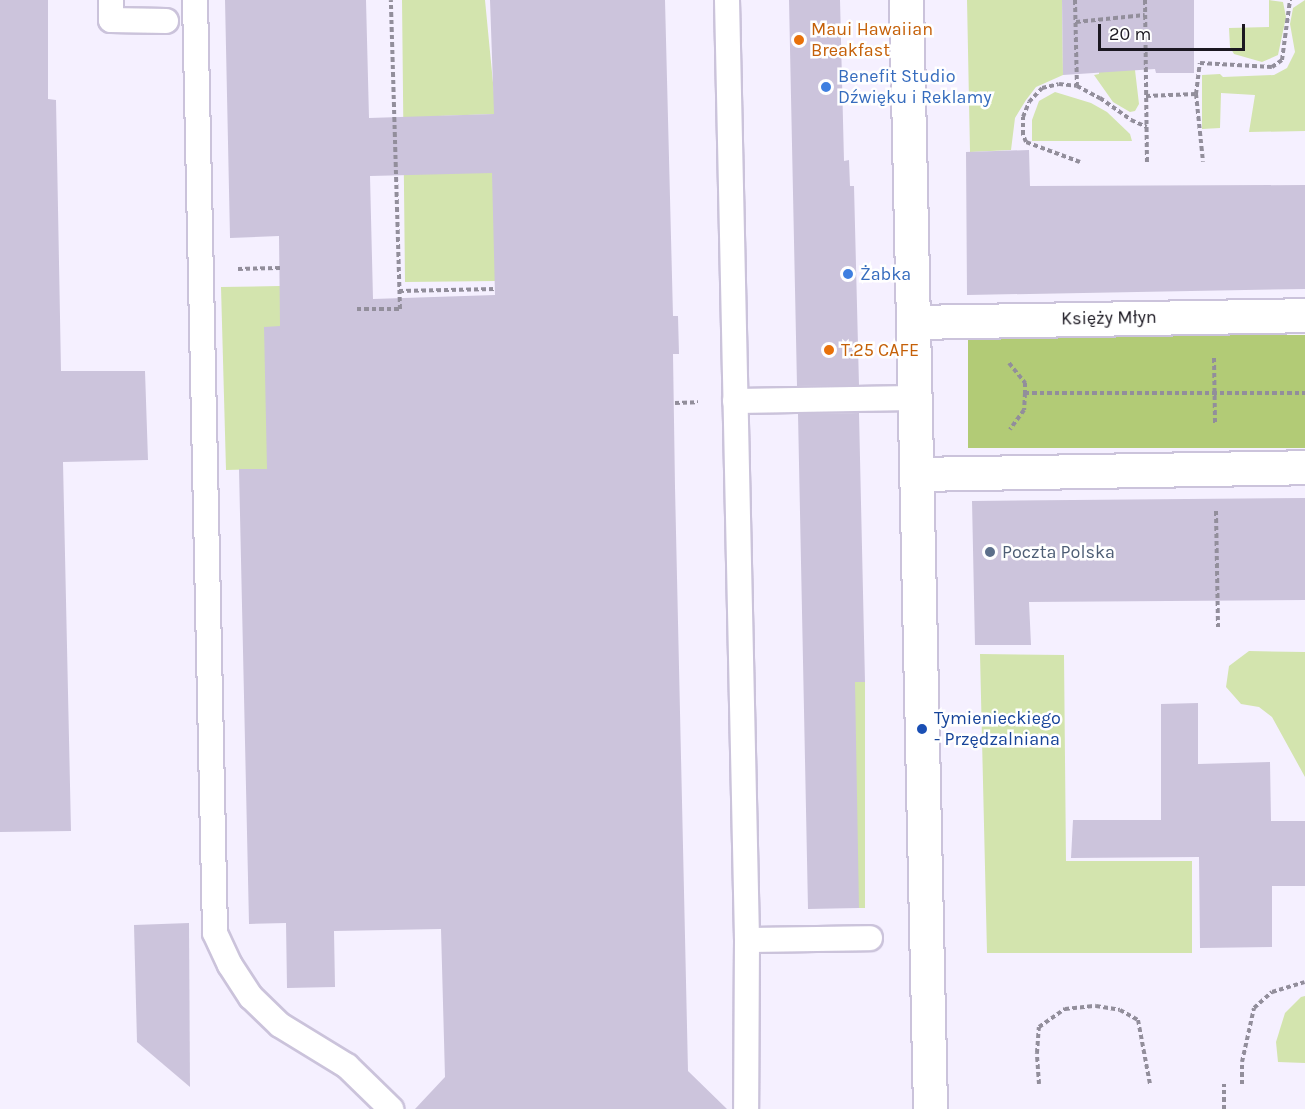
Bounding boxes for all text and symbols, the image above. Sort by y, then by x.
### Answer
scale bar [1101,12,1248,50]
place label: Maui Hawaiian Breakfast [811,19,933,62]
text: 20 m [1109,23,1151,45]
marker: Maui Hawaiian Breakfast [792,33,806,47]
place label: Benefit Studio Dźwięku i Reklamy [838,66,992,109]
marker: Benefit Studio Dźwięku i Reklamy [819,80,833,94]
place label: Żabka [860,263,911,285]
marker: Żabka [841,267,855,281]
street label: Księży Młyn [1061,306,1157,330]
place label: T.25 CAFE [841,339,919,361]
marker: T.25 CAFE [822,343,836,357]
place label: Poczta Polska [1002,541,1115,563]
marker: Poczta Polska [983,545,997,559]
place label: Tymienieckiego - Przędzalniana [934,708,1061,750]
marker: Tymienieckiego - Przędzalniana [915,722,929,736]

